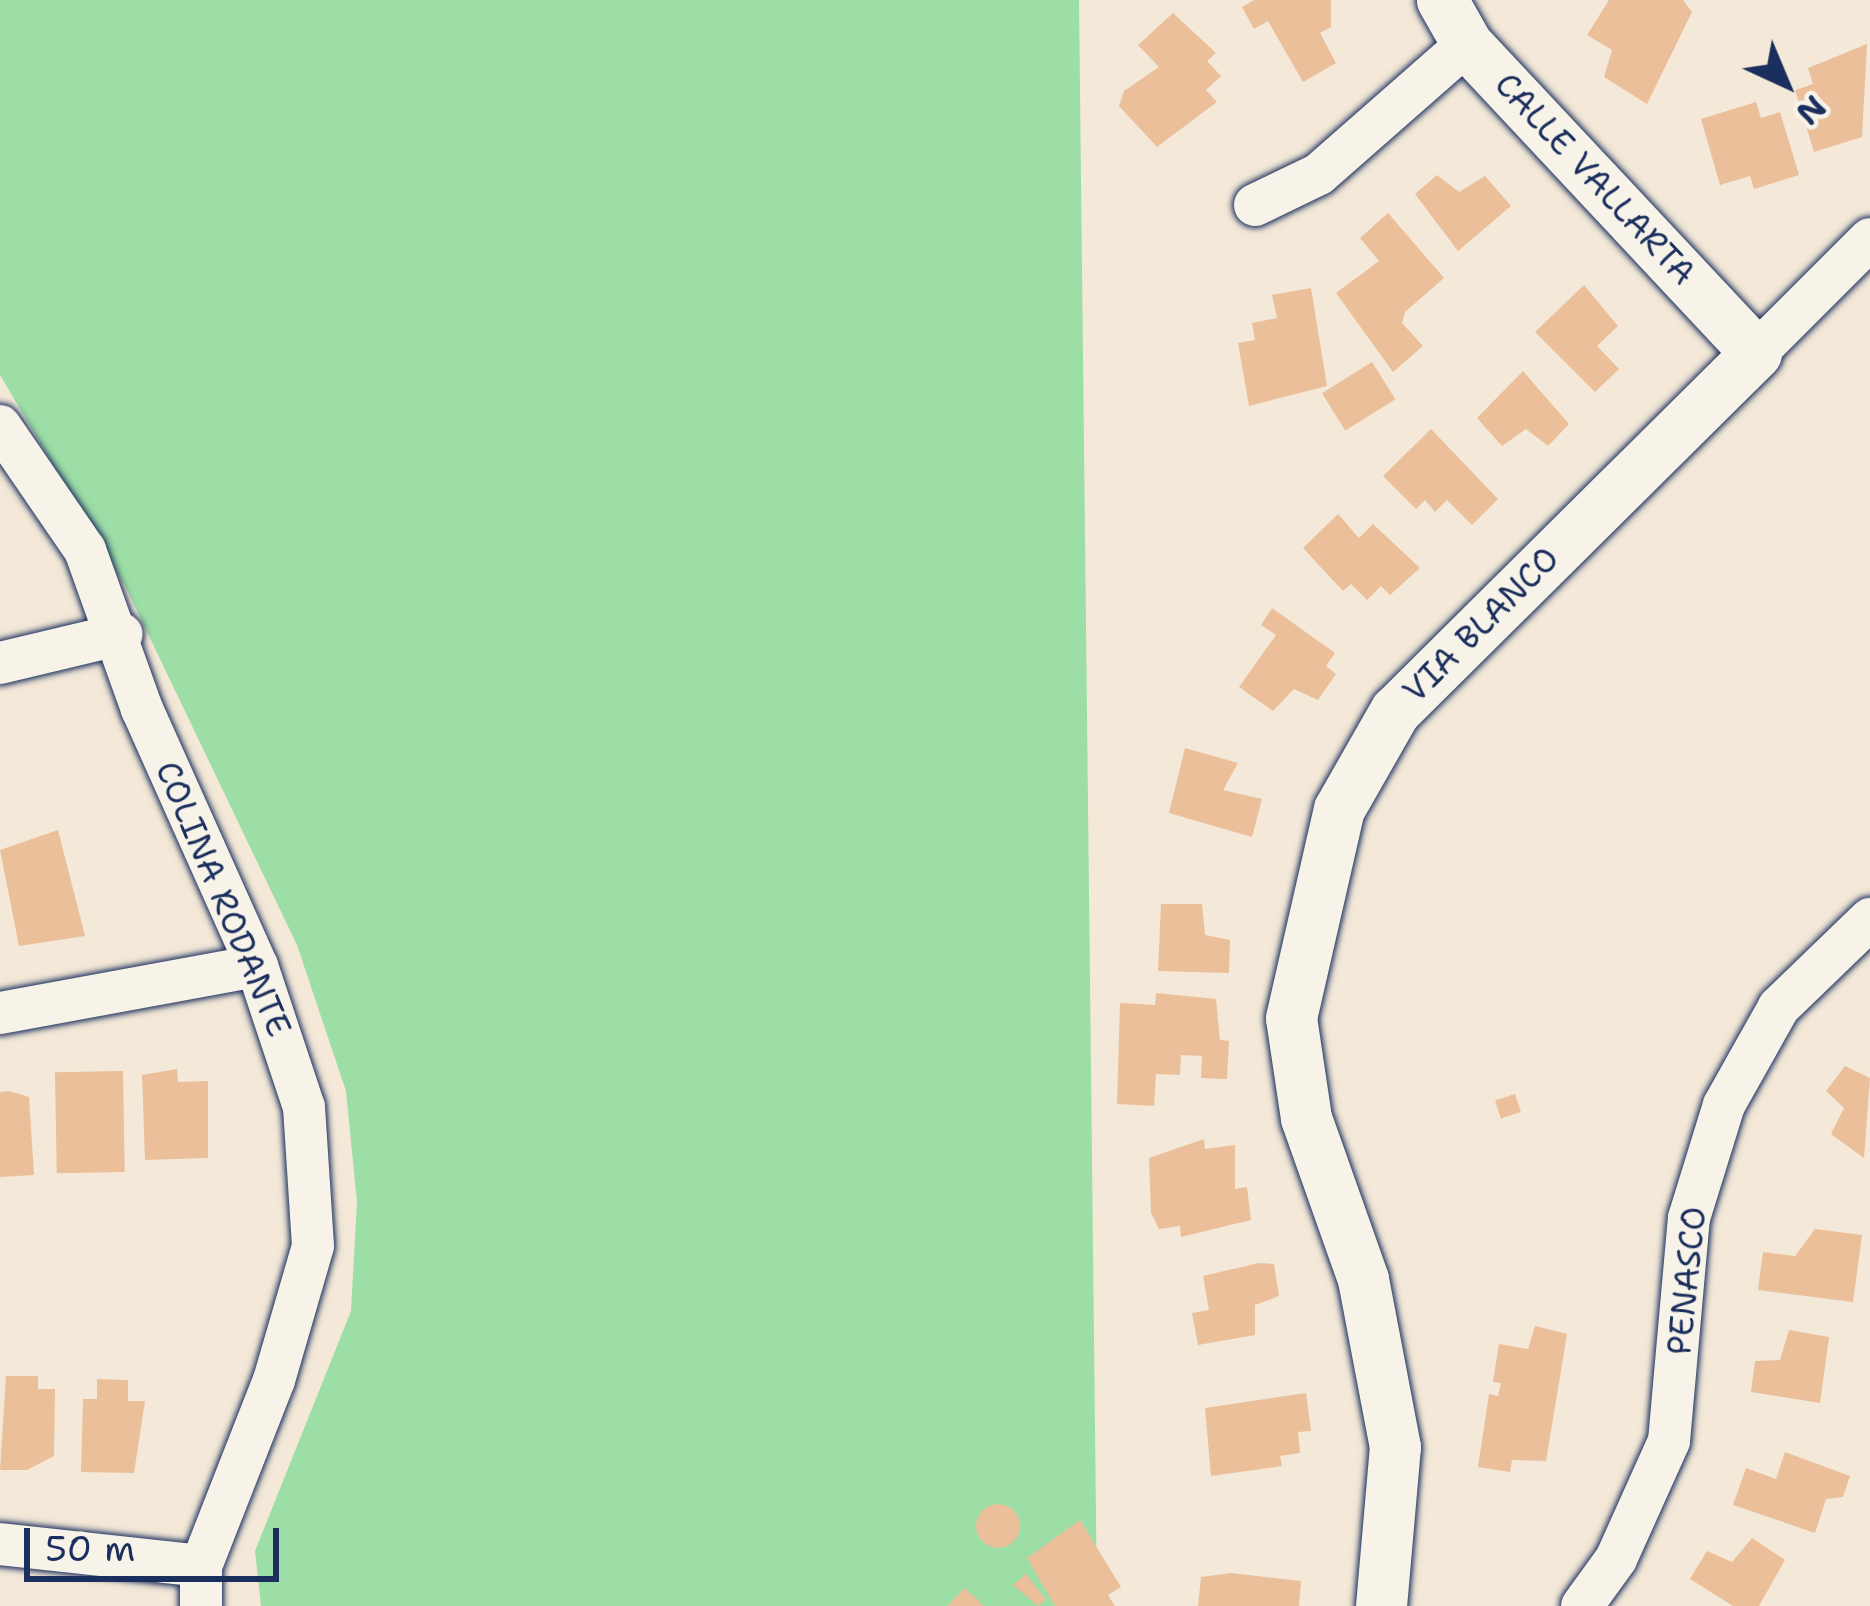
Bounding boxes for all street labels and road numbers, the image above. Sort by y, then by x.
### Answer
street label: CALLE VALLARTA [1487,65,1703,293]
street label: VIA BLANCO [1395,539,1567,711]
street label: COLINA RODANTE [147,755,299,1043]
street label: PENASCO [1660,1205,1714,1357]

